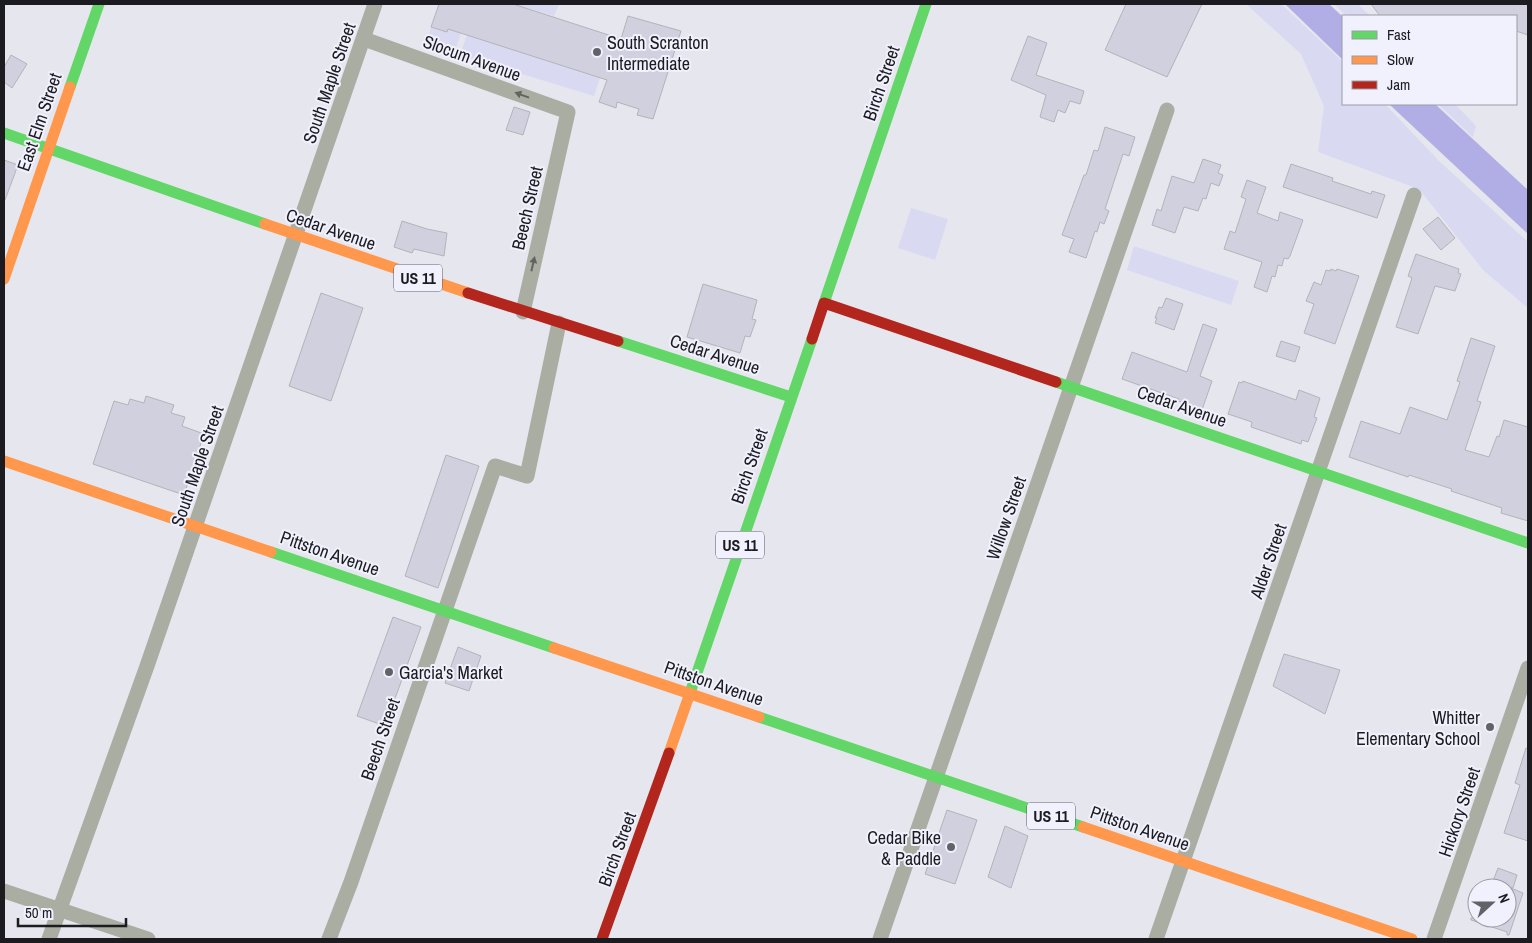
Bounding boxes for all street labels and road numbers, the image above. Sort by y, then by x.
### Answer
street label: South Maple Street [297,19,361,147]
street label: Slocum Avenue [420,29,524,87]
street label: Birch Street [856,42,906,124]
street label: East Elm Street [10,69,68,175]
street label: Beech Street [505,164,549,252]
street label: Cedar Avenue [283,202,379,256]
road number: US 11 [394,264,442,292]
street label: Cedar Avenue [667,328,763,380]
street label: Cedar Avenue [1134,379,1230,433]
street label: South Maple Street [165,402,229,530]
street label: Birch Street [724,425,774,507]
street label: Willow Street [980,473,1032,563]
street label: Alder Street [1243,520,1293,603]
street label: Pittston Avenue [277,524,383,582]
road number: US 11 [716,532,764,558]
street label: Pittston Avenue [661,654,767,712]
street label: Beech Street [354,695,406,783]
street label: Hickory Street [1432,764,1486,860]
street label: Pittston Avenue [1087,799,1193,857]
road number: US 11 [1027,802,1075,829]
street label: Birch Street [592,808,642,890]

